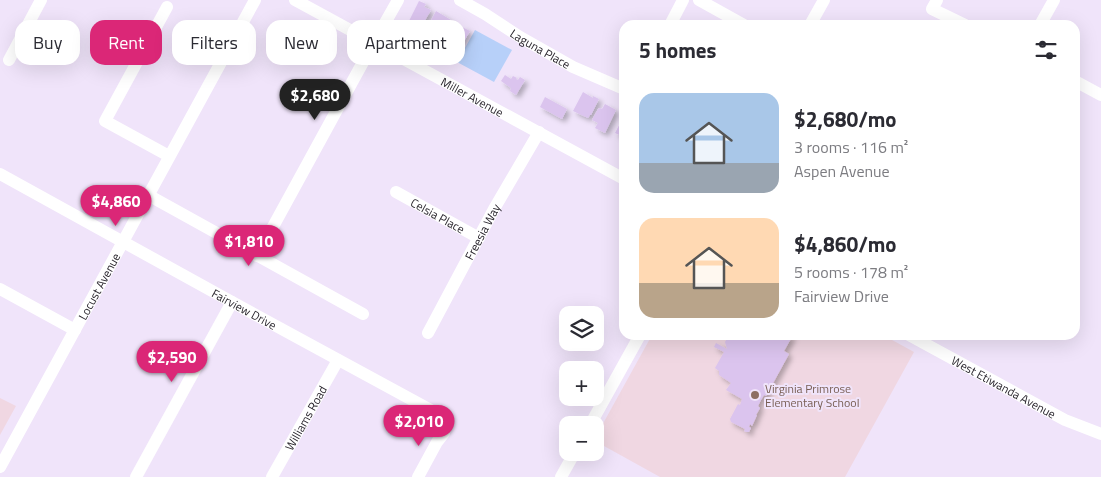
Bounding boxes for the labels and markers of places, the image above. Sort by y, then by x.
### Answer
pin: $2,680 [274,78,356,121]
pin: $4,860 [75,184,157,227]
pin: $1,810 [208,224,290,267]
pin: $2,590 [131,340,213,383]
place label: Virginia Primrose Elementary School [765,379,859,412]
marker: Virginia Primrose Elementary School [749,389,761,401]
pin: $2,010 [378,404,460,447]

